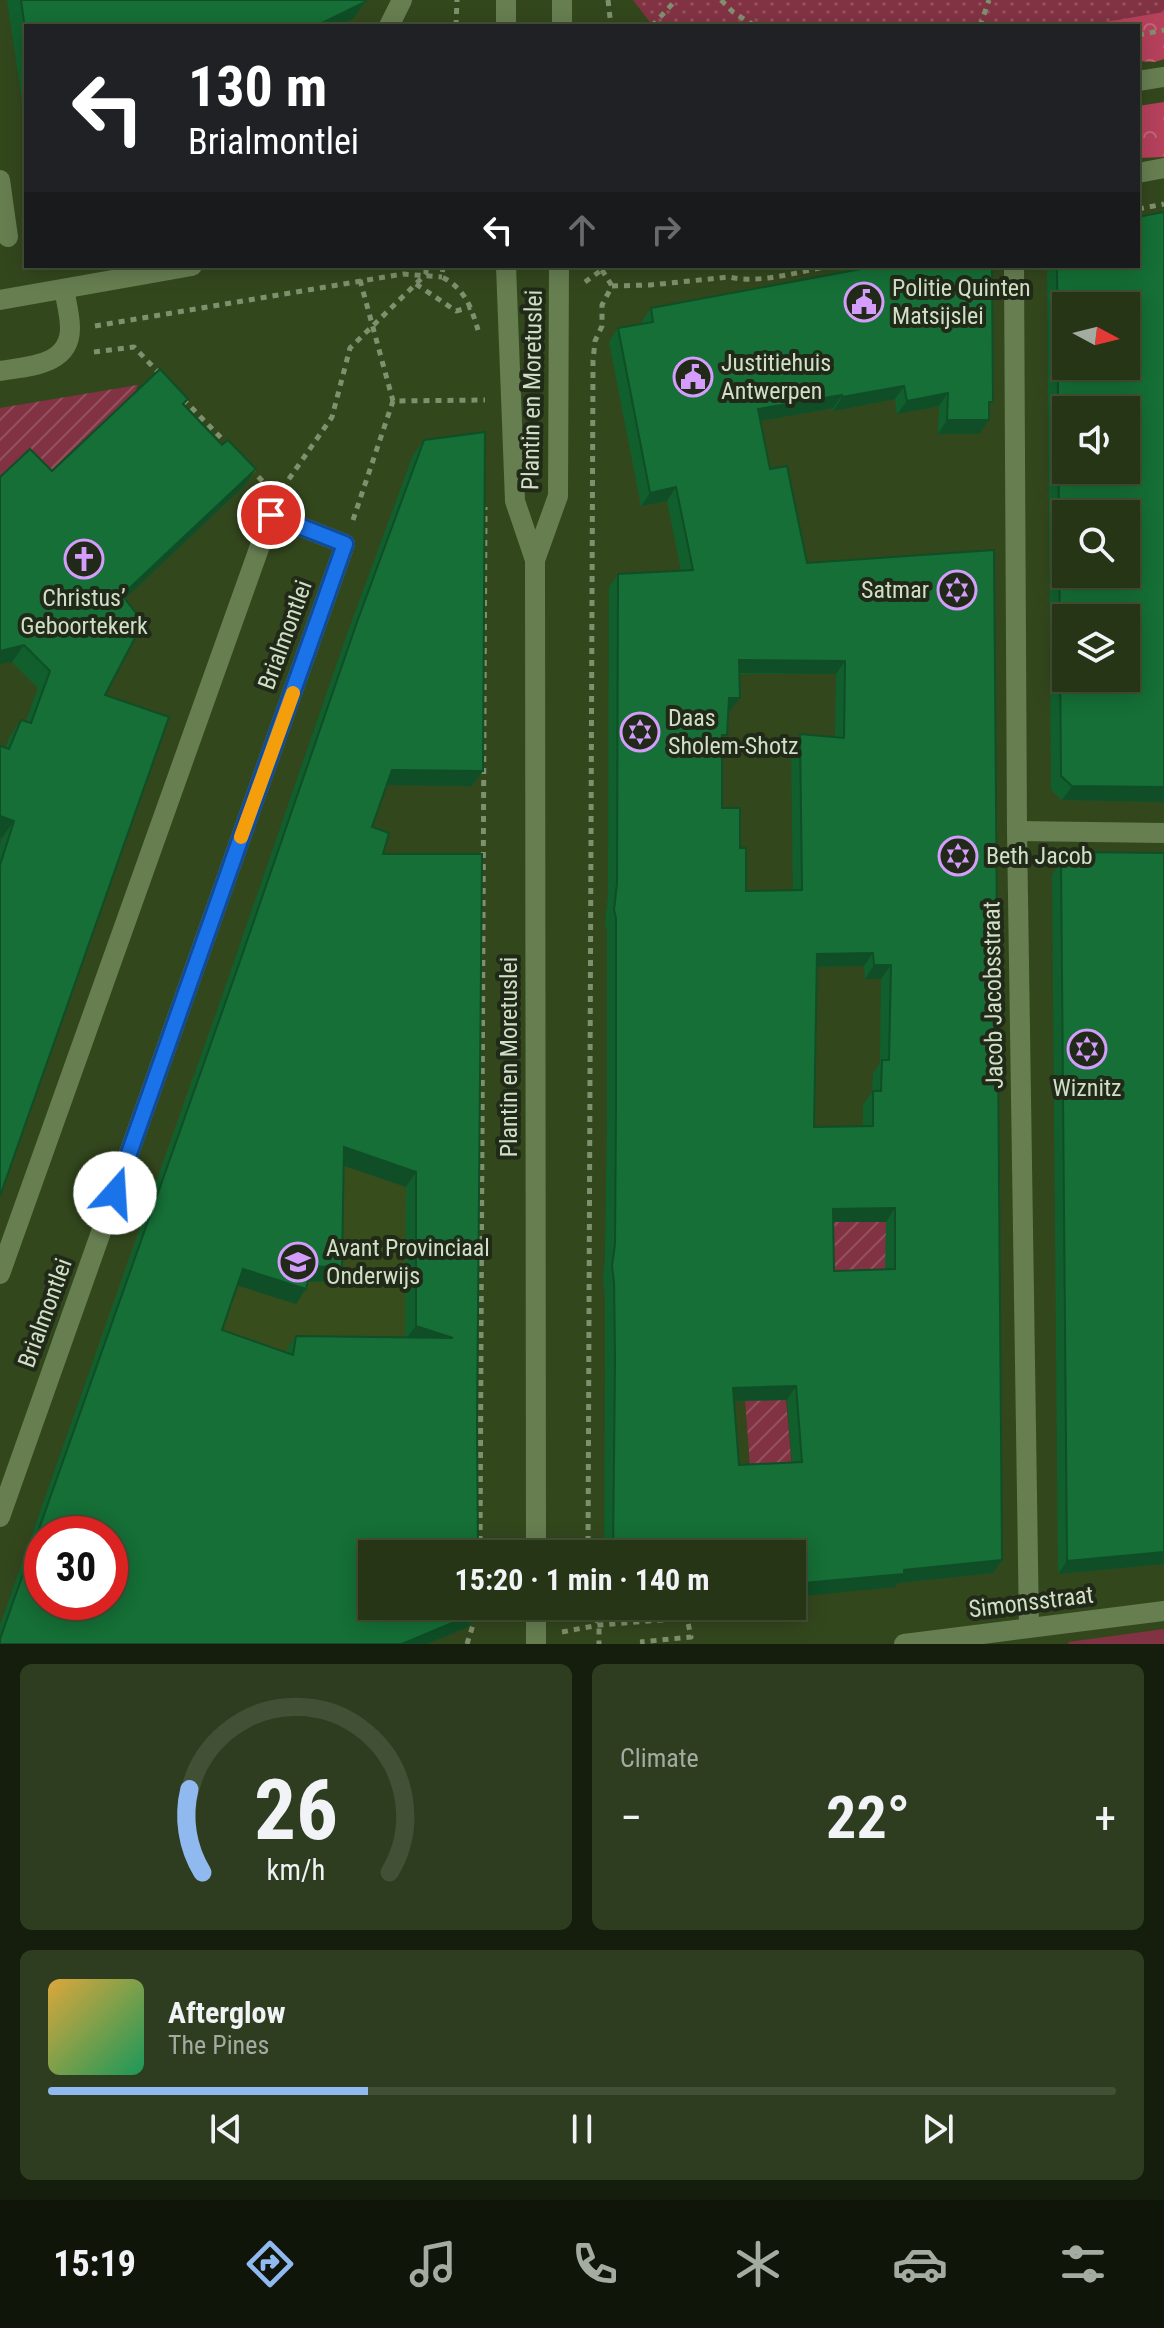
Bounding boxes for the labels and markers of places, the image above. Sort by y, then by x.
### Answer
place label: Politie Quinten Matsijslei [892,274,1031,330]
public building icon: Politie Quinten Matsijslei [843,281,885,323]
place label: Justitiehuis Antwerpen [721,349,831,405]
public building icon: Justitiehuis Antwerpen [672,356,714,398]
pin [237,481,305,549]
church icon: Christus’ Geboortekerk [63,538,105,580]
synagogue icon: Satmar [936,569,978,611]
place label: Satmar [861,576,929,604]
place label: Christus’ Geboortekerk [20,584,148,640]
place label: Daas Sholem-Shotz [668,704,799,760]
synagogue icon: Daas Sholem-Shotz [619,711,661,753]
synagogue icon: Beth Jacob [937,835,979,877]
place label: Beth Jacob [986,842,1093,870]
synagogue icon: Wiznitz [1066,1028,1108,1070]
place label: Wiznitz [1052,1074,1122,1102]
place label: Avant Provinciaal Onderwijs [326,1234,490,1290]
school or university icon: Avant Provinciaal Onderwijs [277,1241,319,1283]

